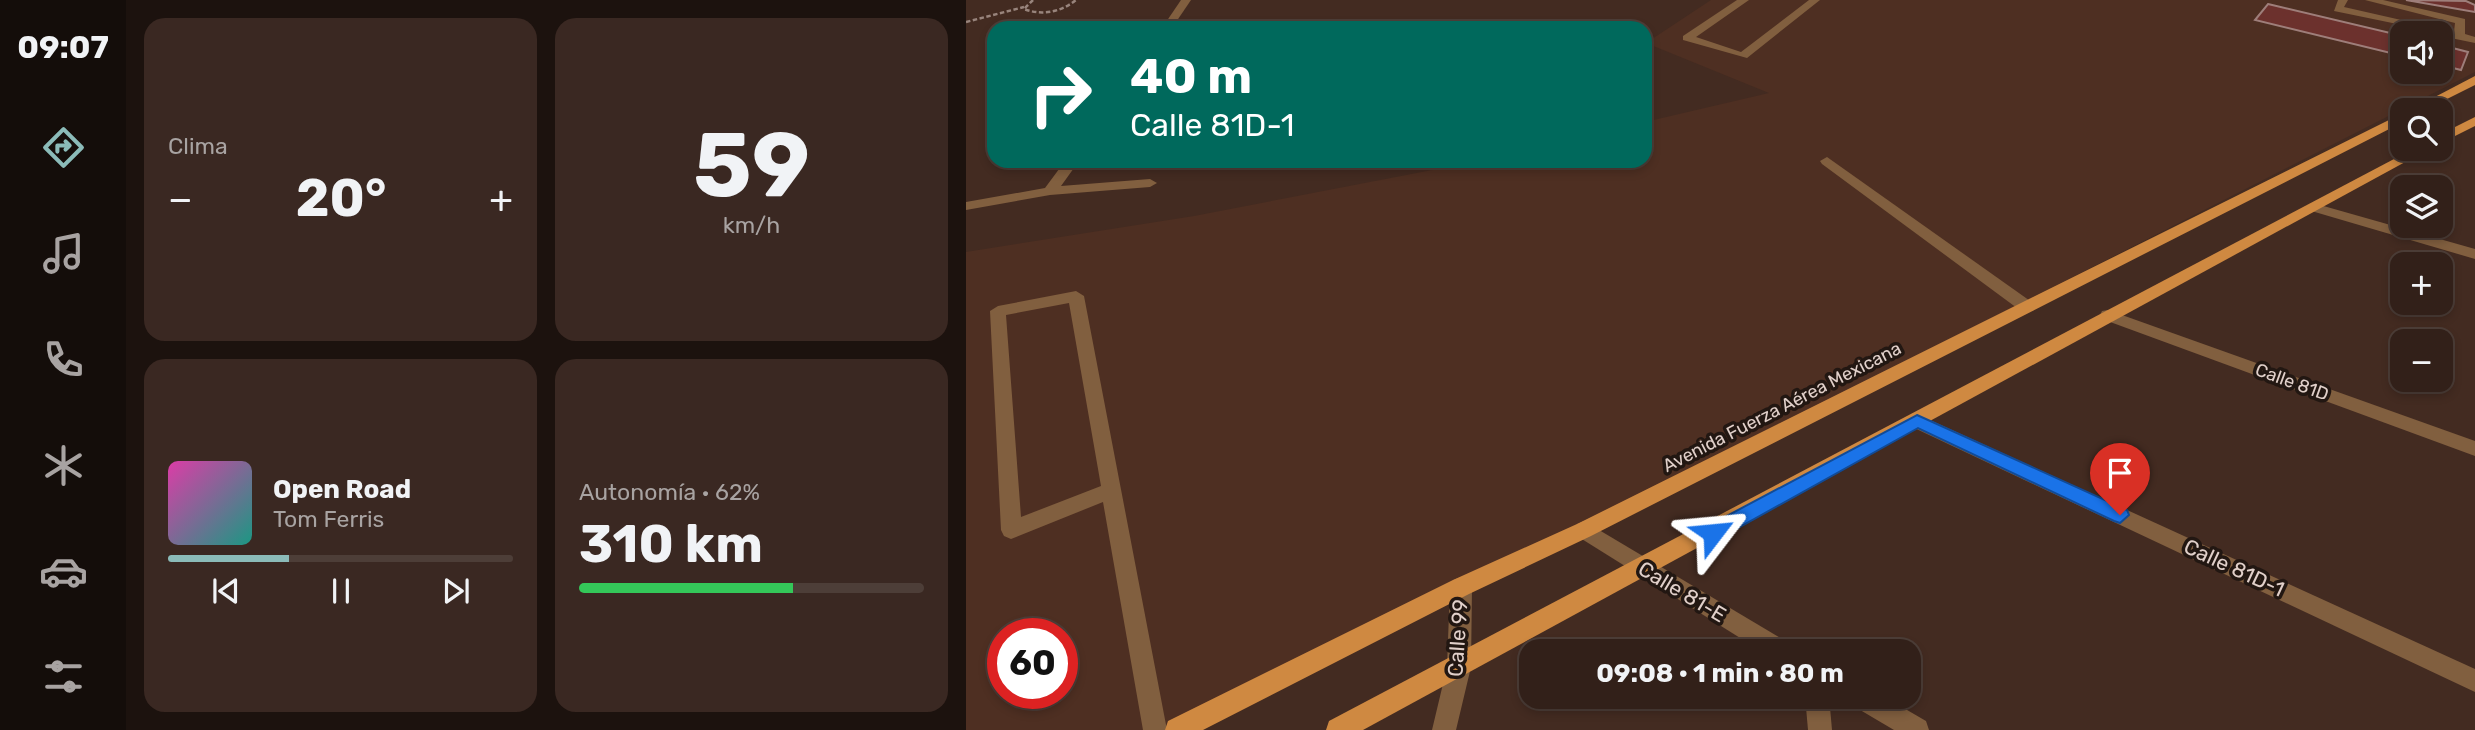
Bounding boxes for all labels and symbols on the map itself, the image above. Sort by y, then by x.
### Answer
street label: Avenida Fuerza Aérea Mexicana [1659,337,1905,477]
street label: Calle 81D [2252,359,2332,405]
pin [2090,443,2150,515]
position arrow [1676,496,1750,570]
street label: Calle 81D-1 [2180,533,2288,602]
street label: Calle 81-E [1634,556,1731,627]
street label: Calle 99 [1442,598,1473,678]
speed limit sign: 60 [987,618,1078,709]

